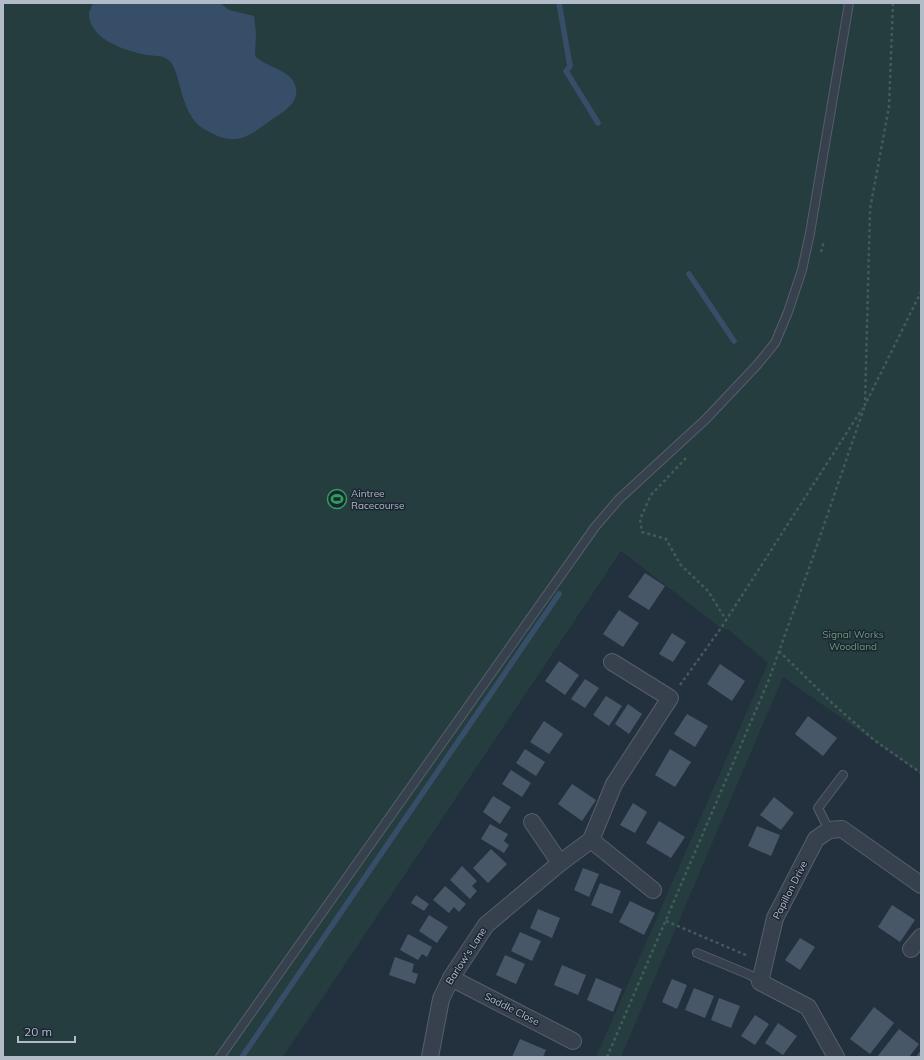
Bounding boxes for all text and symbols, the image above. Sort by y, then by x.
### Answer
place label: Aintree Racecourse [351,487,405,512]
sports icon: Aintree Racecourse [326,488,348,510]
park label: Signal Works Woodland [822,628,884,653]
street label: Papillon Drive [770,859,810,921]
street label: Barlow's Lane [443,925,489,987]
street label: Saddle Close [482,990,542,1028]
scale bar [18,1018,75,1044]
text: 20 m [24,1024,52,1039]

